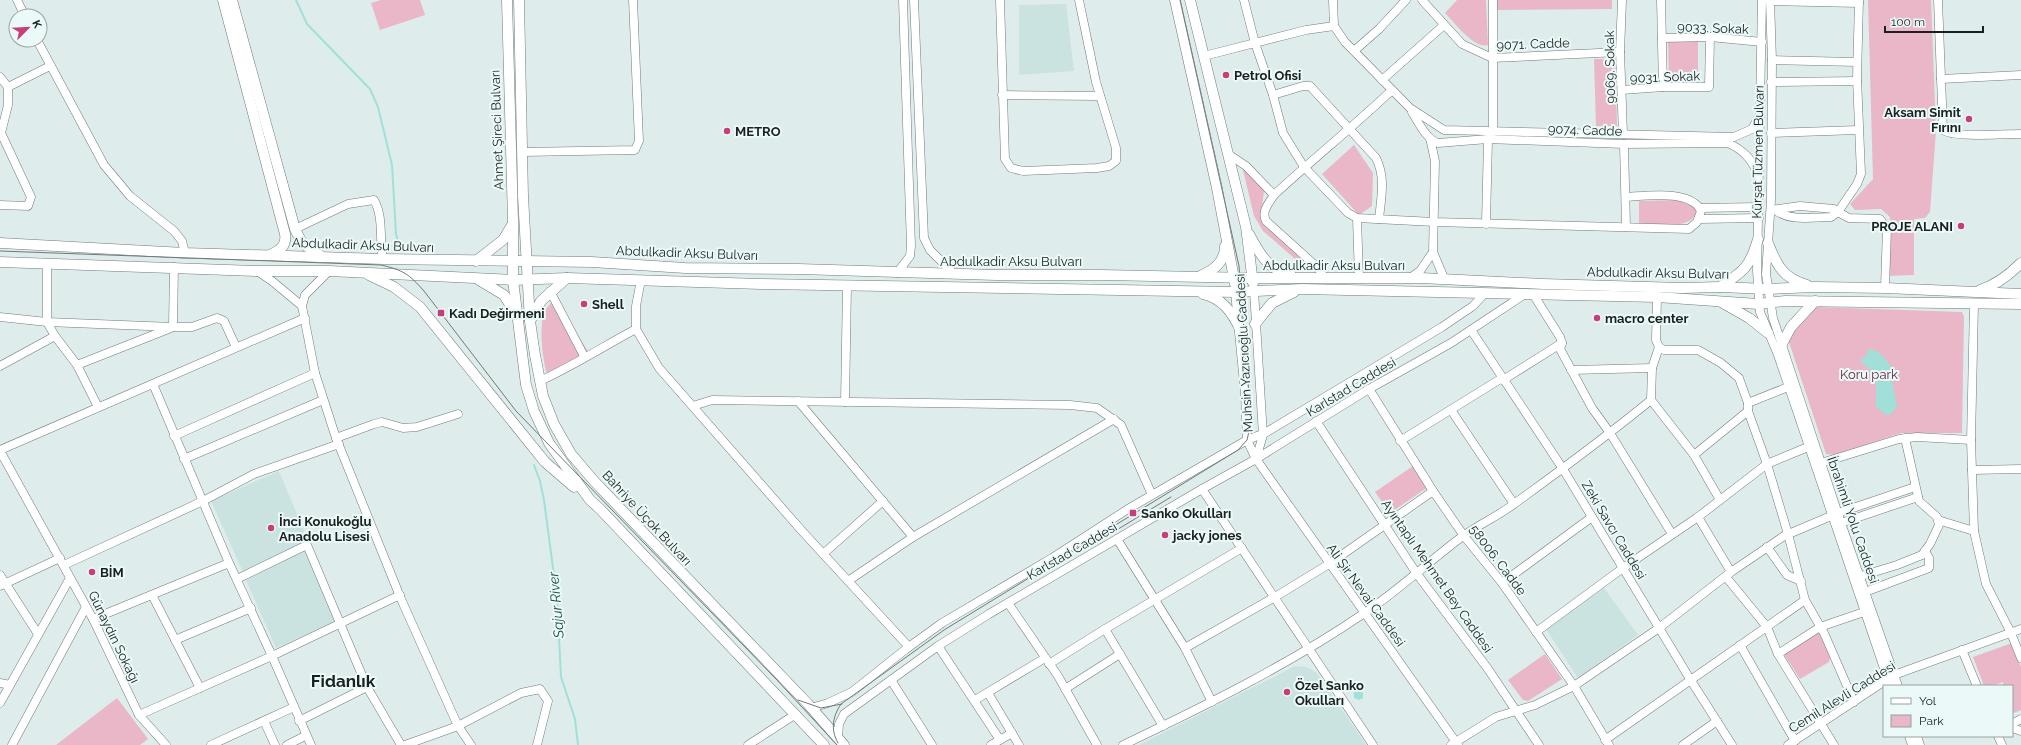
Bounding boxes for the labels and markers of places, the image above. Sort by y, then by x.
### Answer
place label: Petrol Ofisi [1234,68,1301,83]
marker: Petrol Ofisi [1221,70,1231,80]
place label: Aksam Simit Fırını [1884,105,1961,135]
marker: Aksam Simit Fırını [1964,114,1974,124]
place label: METRO [735,124,781,139]
marker: METRO [722,126,732,136]
place label: PROJE ALANI [1871,219,1953,234]
marker: PROJE ALANI [1956,221,1966,231]
place label: Shell [592,297,625,312]
marker: Shell [579,299,589,309]
place label: Kadı Değirmeni [449,306,545,321]
marker: Kadı Değirmeni [436,308,446,318]
place label: macro center [1605,311,1688,326]
marker: macro center [1592,313,1602,323]
place label: Sanko Okulları [1141,506,1231,521]
marker: Sanko Okulları [1128,508,1138,518]
place label: İnci Konukoğlu Anadolu Lisesi [279,514,372,544]
marker: İnci Konukoğlu Anadolu Lisesi [266,523,276,533]
place label: jacky jones [1171,528,1242,543]
marker: jacky jones [1160,530,1170,540]
place label: BİM [100,565,124,580]
marker: BİM [87,567,97,577]
place label: Özel Sanko Okulları [1295,678,1364,708]
marker: Özel Sanko Okulları [1282,687,1292,697]

